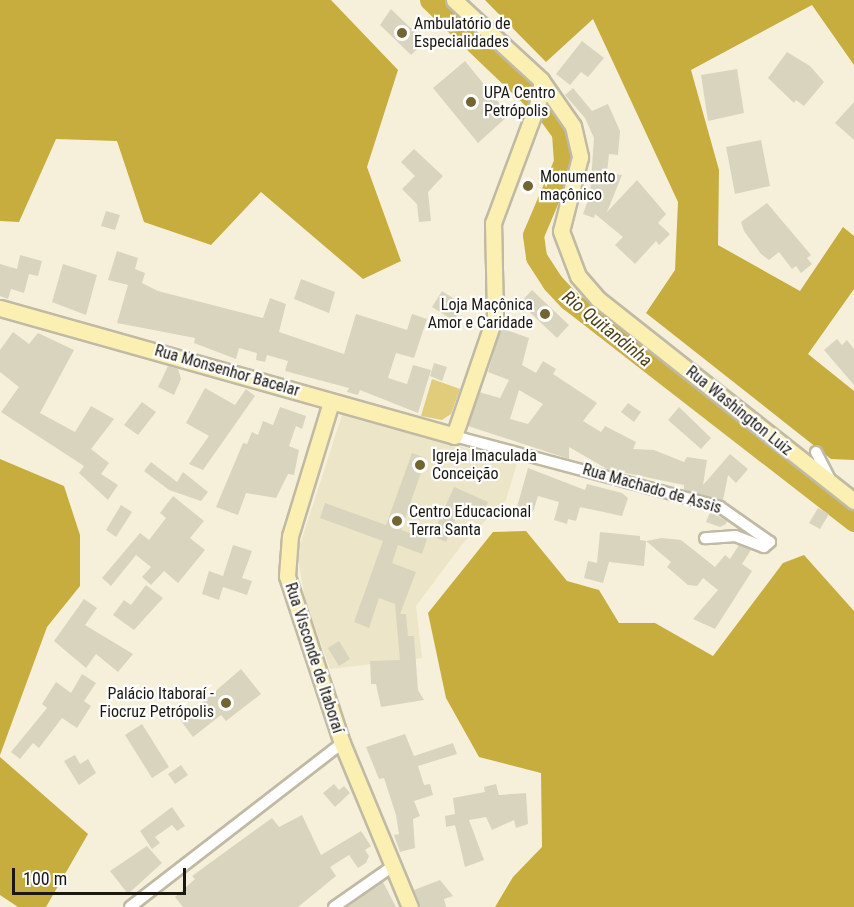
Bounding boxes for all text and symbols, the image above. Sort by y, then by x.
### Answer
place label: Ambulatório de Especialidades [414,14,511,52]
marker: Ambulatório de Especialidades [395,26,409,40]
place label: UPA Centro Petrópolis [484,83,555,121]
marker: UPA Centro Petrópolis [462,93,480,111]
place label: Monumento maçônico [540,167,616,205]
marker: Monumento maçônico [521,179,535,193]
water label: Rio Quitandinha [558,286,656,372]
place label: Loja Maçônica Amor e Caridade [428,295,533,333]
marker: Loja Maçônica Amor e Caridade [538,307,552,321]
street label: Rua Monsenhor Bacelar [152,341,302,401]
street label: Rua Washington Luiz [682,362,796,460]
place label: Igreja Imaculada Conceição [432,446,537,484]
marker: Igreja Imaculada Conceição [413,458,427,472]
street label: Rua Machado de Assis [580,460,724,518]
place label: Centro Educacional Terra Santa [409,502,531,540]
marker: Centro Educacional Terra Santa [390,514,404,528]
street label: Rua Visconde de Itaboraí [281,580,347,736]
place label: Palácio Itaboraí - Fiocruz Petrópolis [100,684,214,722]
marker: Palácio Itaboraí - Fiocruz Petrópolis [219,696,233,710]
scale bar [15,856,189,894]
text: 100 m [23,868,67,889]

